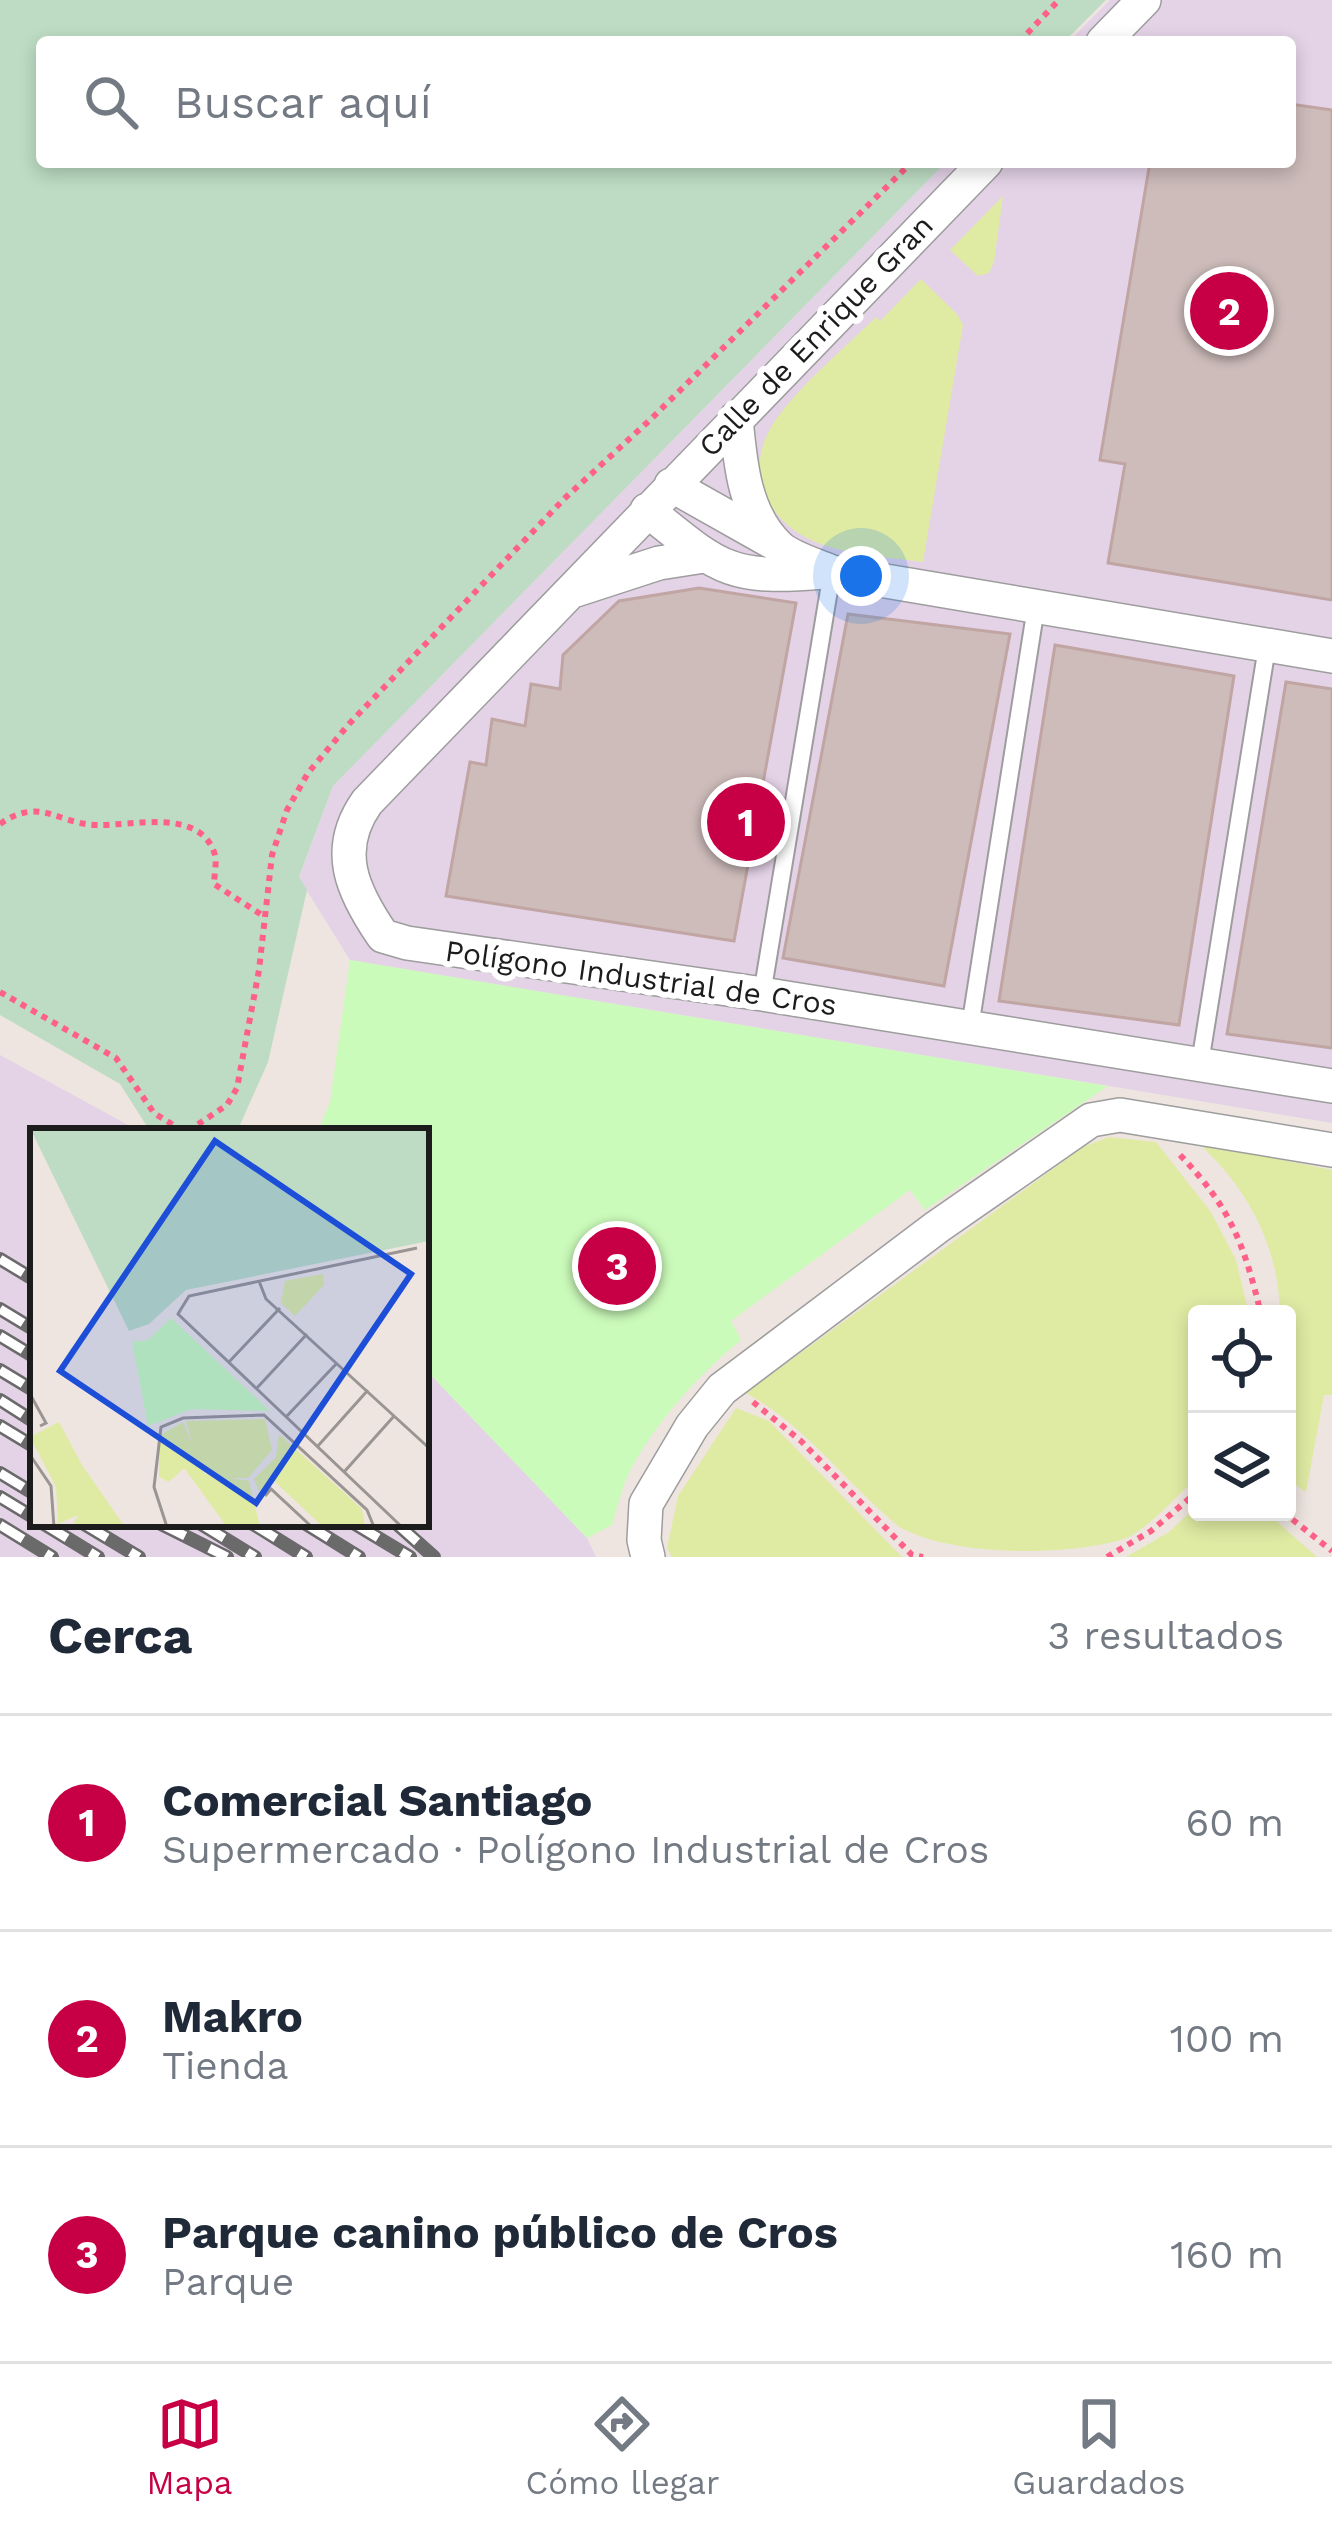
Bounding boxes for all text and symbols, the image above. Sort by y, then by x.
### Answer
search box [36,36,1296,168]
icon: search [78,69,144,135]
text: Buscar aquí [174,76,432,129]
street label: Calle de Enrique Gran [691,208,940,464]
pin: 2 [1190,266,1268,356]
your location [831,546,891,606]
pin: 1 [707,777,785,867]
street label: Polígono Industrial de Cros [443,933,839,1022]
inset map [30,1128,429,1527]
pin: 3 [578,1221,656,1311]
map controls [1188,1305,1296,1521]
button: locate [1188,1305,1296,1413]
button: layers [1188,1413,1296,1521]
text: Cerca [48,1606,192,1665]
text: 3 resultados [1048,1613,1284,1658]
text: Comercial Santiago [162,1774,593,1827]
text: 1 [79,1800,95,1845]
text: 60 m [1186,1800,1284,1845]
text: Supermercado · Polígono Industrial de Cros [162,1827,989,1872]
text: Makro [162,1990,303,2043]
text: 2 [75,2016,99,2061]
text: 100 m [1170,2016,1284,2061]
text: Tienda [162,2043,288,2088]
text: Parque canino público de Cros [162,2206,838,2259]
text: 3 [75,2232,99,2277]
text: 160 m [1170,2232,1284,2277]
text: Parque [162,2259,294,2304]
tab: Mapa [146,2391,233,2502]
tab: Cómo llegar [526,2391,719,2502]
tab: Guardados [1012,2391,1185,2502]

